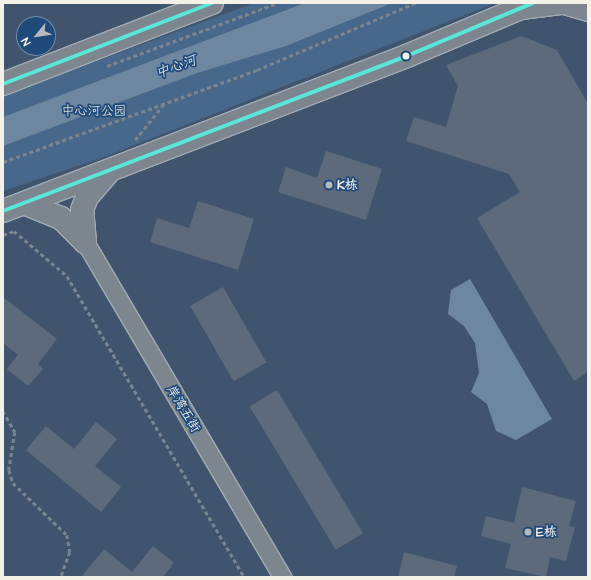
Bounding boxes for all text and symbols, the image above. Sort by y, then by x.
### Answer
north arrow [16,16,56,56]
text: N [18,35,34,48]
unlabelled marker [401,51,411,61]
water label: 中心河 [153,52,199,82]
park label: 中心河公园 [62,103,126,119]
place label: K栋 [337,177,358,193]
marker: K栋 [324,180,334,190]
street label: 岸湾五街 [163,383,203,435]
place label: E栋 [536,524,557,540]
marker: E栋 [523,527,533,537]

